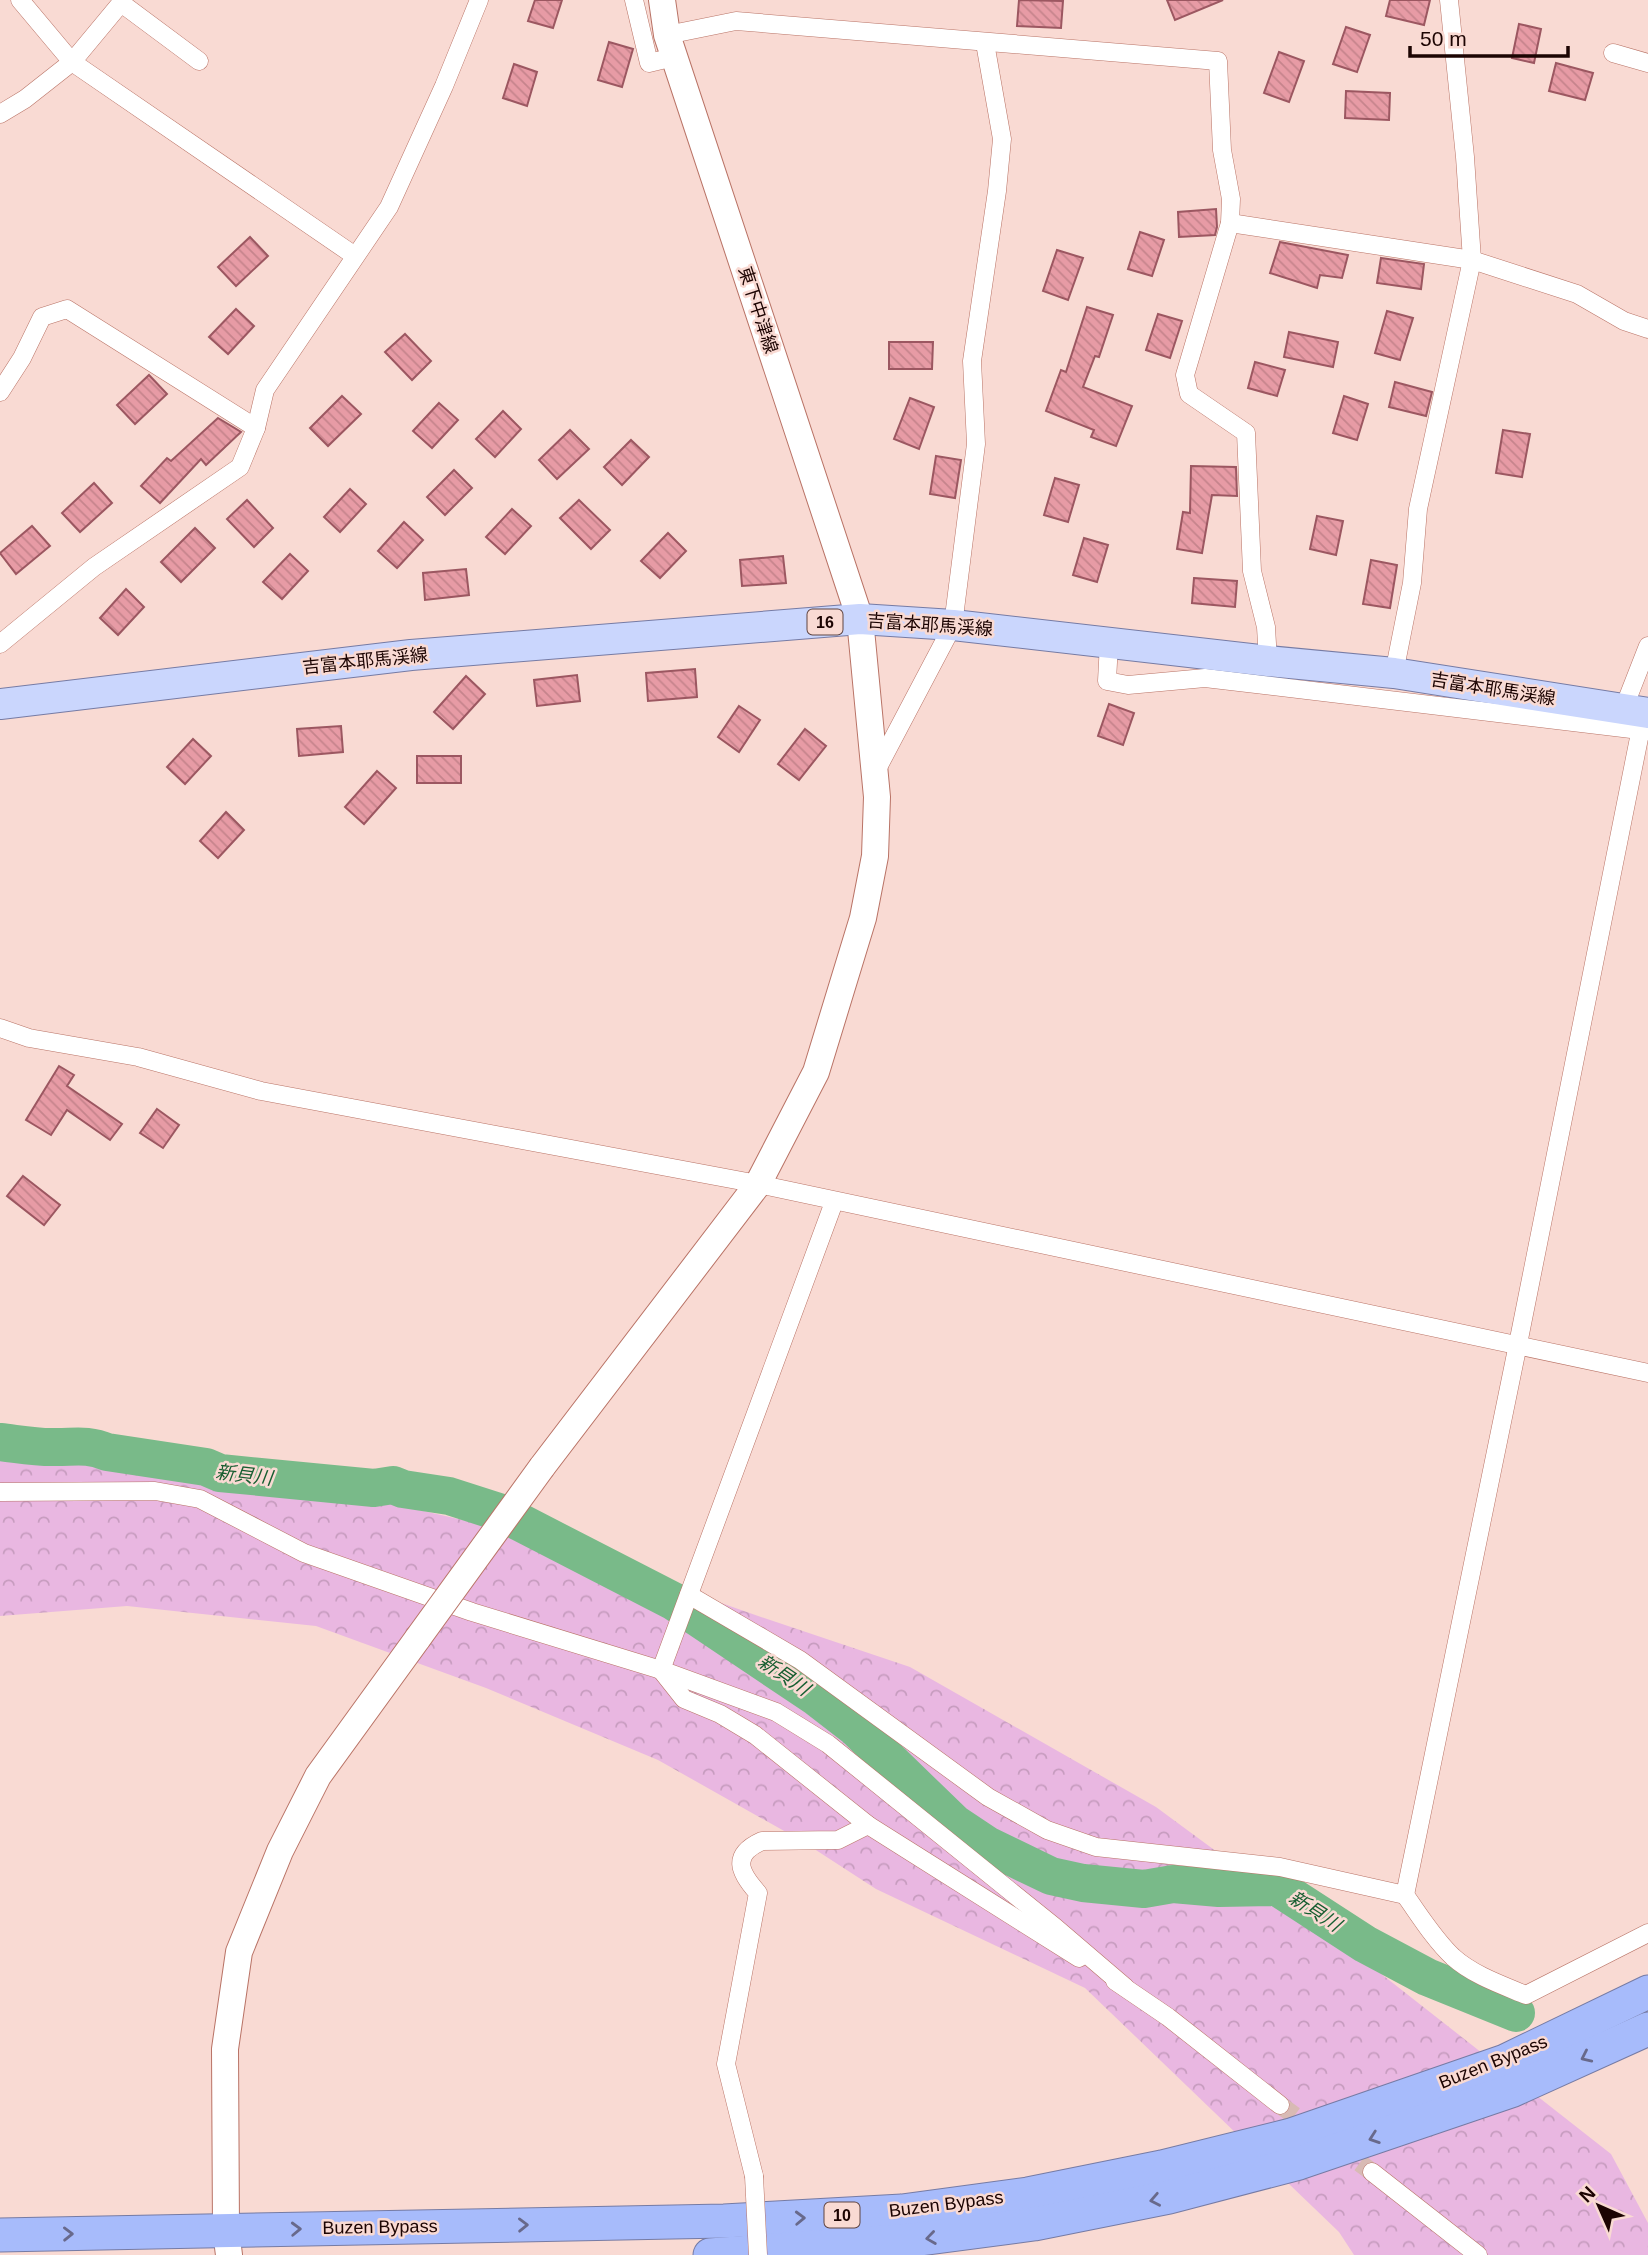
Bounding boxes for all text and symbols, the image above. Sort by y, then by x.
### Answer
scale bar [1410,14,1568,58]
text: 50 m [1420,27,1467,50]
street label: 東下中津線 [735,264,781,356]
road number: 16 [808,610,842,635]
street label: 吉富本耶馬渓線 [866,611,994,639]
street label: 吉富本耶馬渓線 [301,644,429,678]
street label: 吉富本耶馬渓線 [1429,669,1557,709]
water label: 新貝川 [214,1461,276,1489]
water label: 新貝川 [754,1650,815,1701]
water label: 新貝川 [1285,1887,1346,1936]
street label: Buzen Bypass [1436,2031,1550,2093]
one-way arrow [1581,2049,1593,2063]
one-way arrow [1368,2130,1380,2144]
north arrow [1564,2171,1634,2241]
text: N [1575,2182,1600,2207]
street label: Buzen Bypass [888,2187,1004,2221]
one-way arrow [1149,2191,1161,2206]
road number: 10 [824,2202,860,2228]
one-way arrow [794,2211,805,2226]
street label: Buzen Bypass [322,2216,438,2238]
one-way arrow [518,2217,529,2232]
one-way arrow [291,2221,301,2237]
one-way arrow [63,2226,74,2242]
one-way arrow [925,2230,937,2245]

